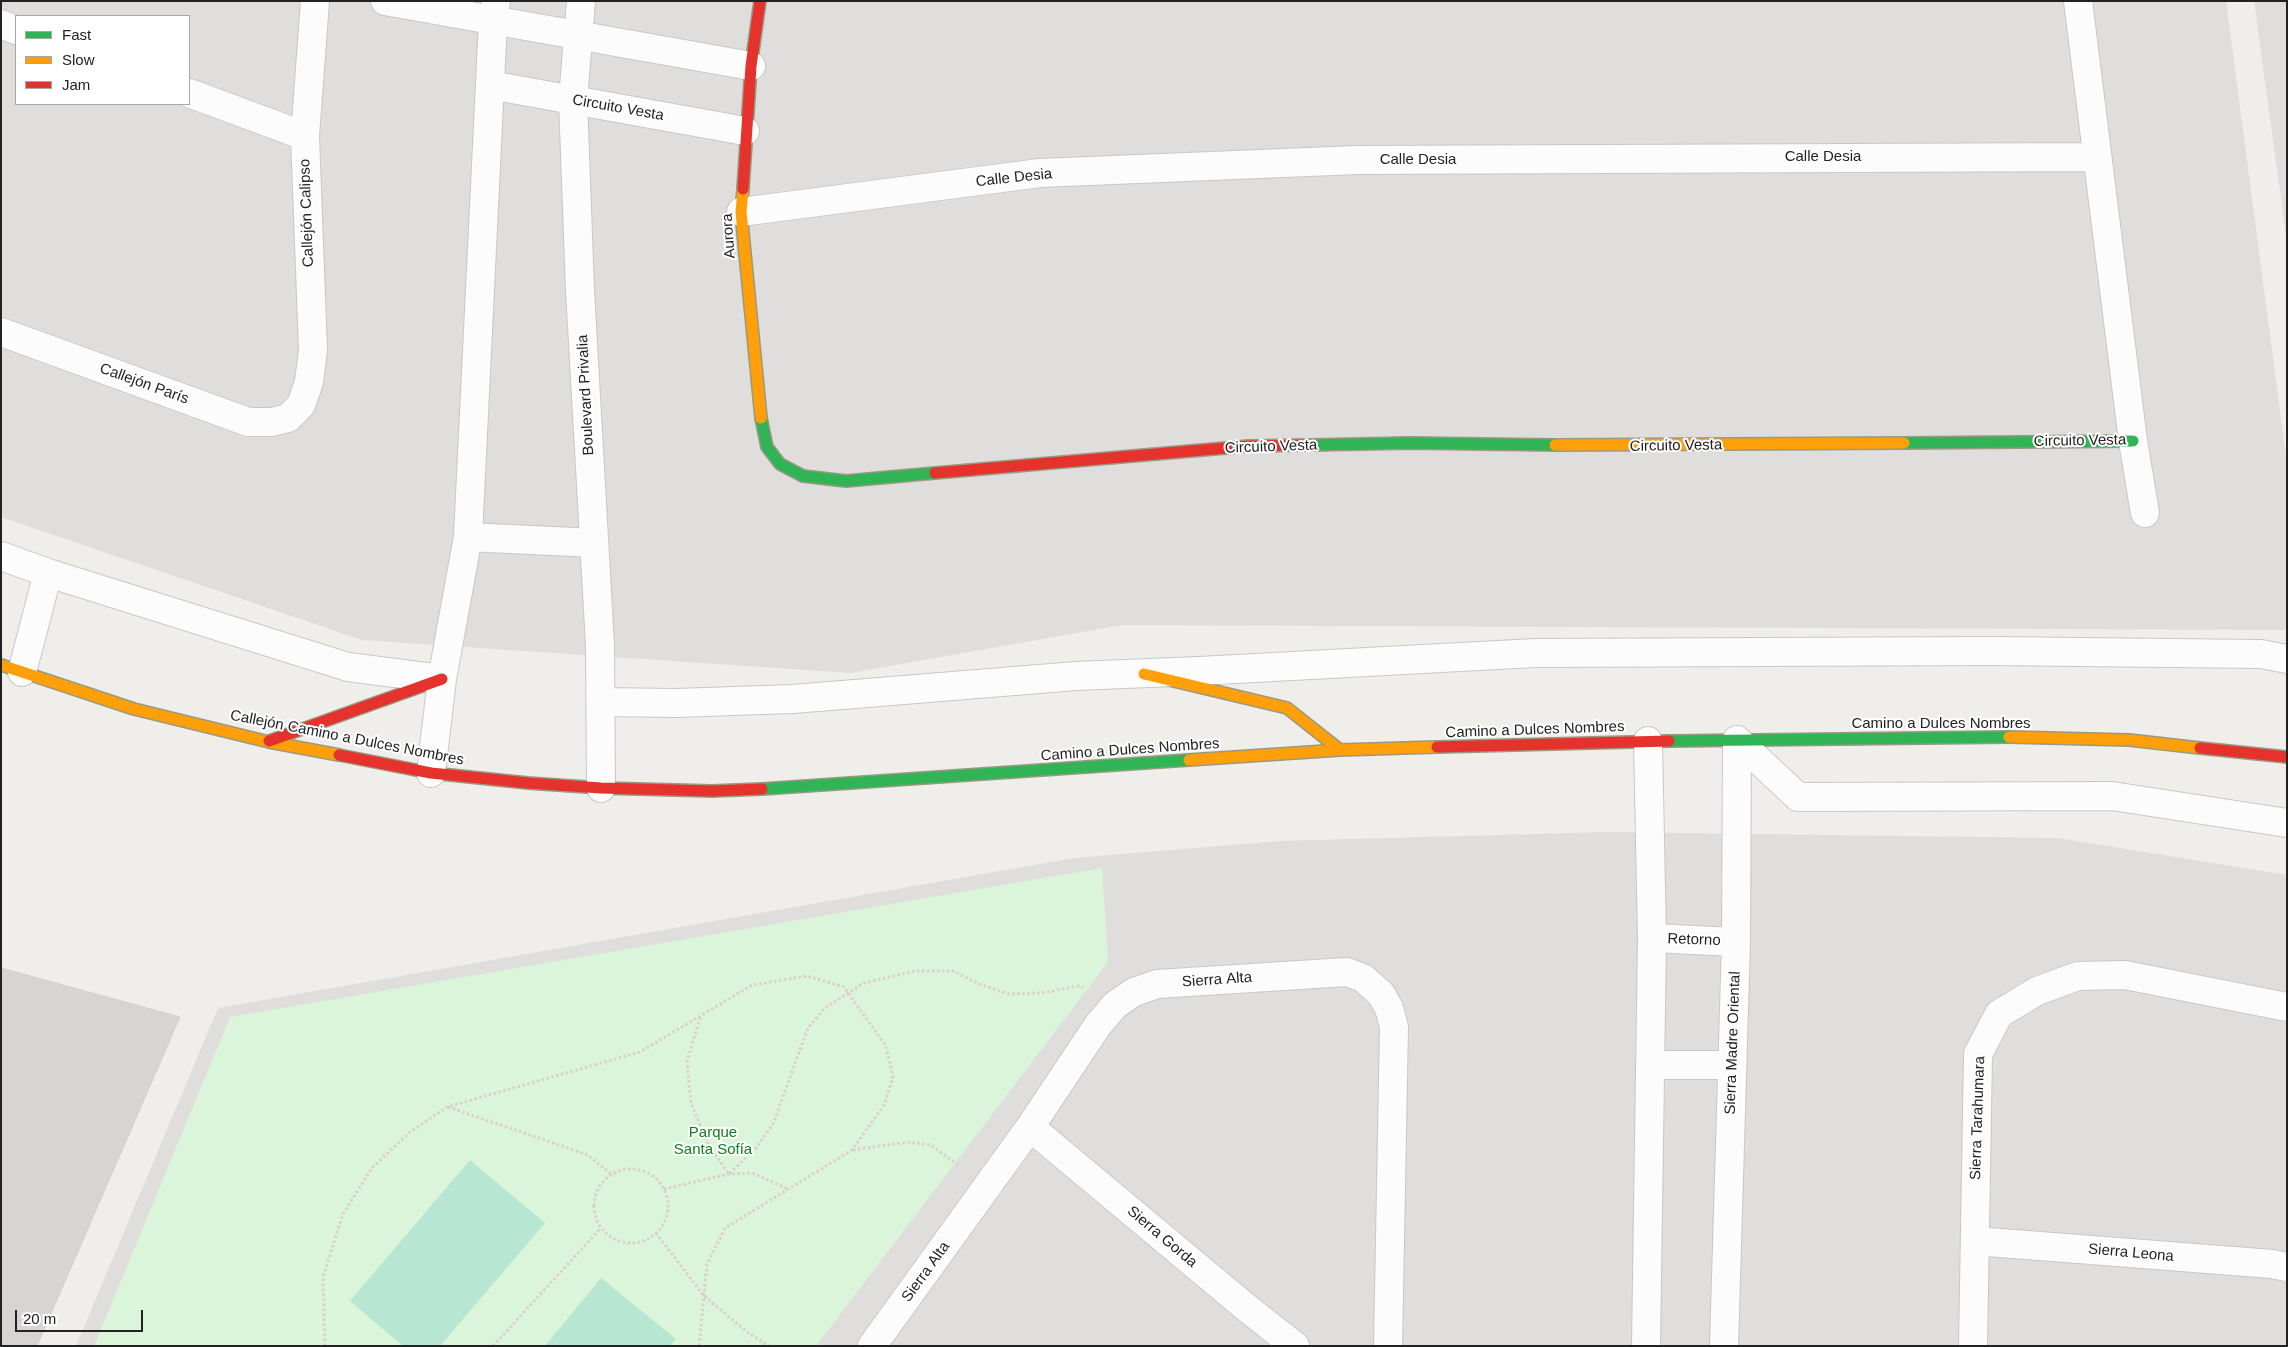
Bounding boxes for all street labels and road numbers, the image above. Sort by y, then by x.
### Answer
street label: Circuito Vesta [571,91,665,125]
street label: Calle Desia [1785,148,1861,166]
street label: Calle Desia [1380,151,1456,169]
street label: Callejón Calipso [296,159,318,267]
street label: Calle Desia [975,165,1053,191]
street label: Aurora [718,213,740,259]
street label: Boulevard Privalia [574,334,598,456]
street label: Callejón París [97,360,191,408]
street label: Circuito Vesta [2034,431,2126,451]
street label: Circuito Vesta [1224,436,1318,458]
street label: Circuito Vesta [1630,436,1722,456]
street label: Callejón Camino a Dulces Nombres [229,706,465,770]
street label: Camino a Dulces Nombres [1851,715,2031,733]
street label: Camino a Dulces Nombres [1445,718,1625,742]
street label: Camino a Dulces Nombres [1040,735,1220,765]
street label: Retorno [1667,930,1721,950]
street label: Sierra Alta [1181,969,1253,991]
street label: Sierra Madre Oriental [1722,971,1744,1115]
street label: Sierra Tarahumara [1967,1056,1989,1180]
street label: Sierra Gorda [1123,1203,1201,1271]
street label: Sierra Alta [898,1238,954,1306]
street label: Sierra Leona [2087,1240,2175,1266]

